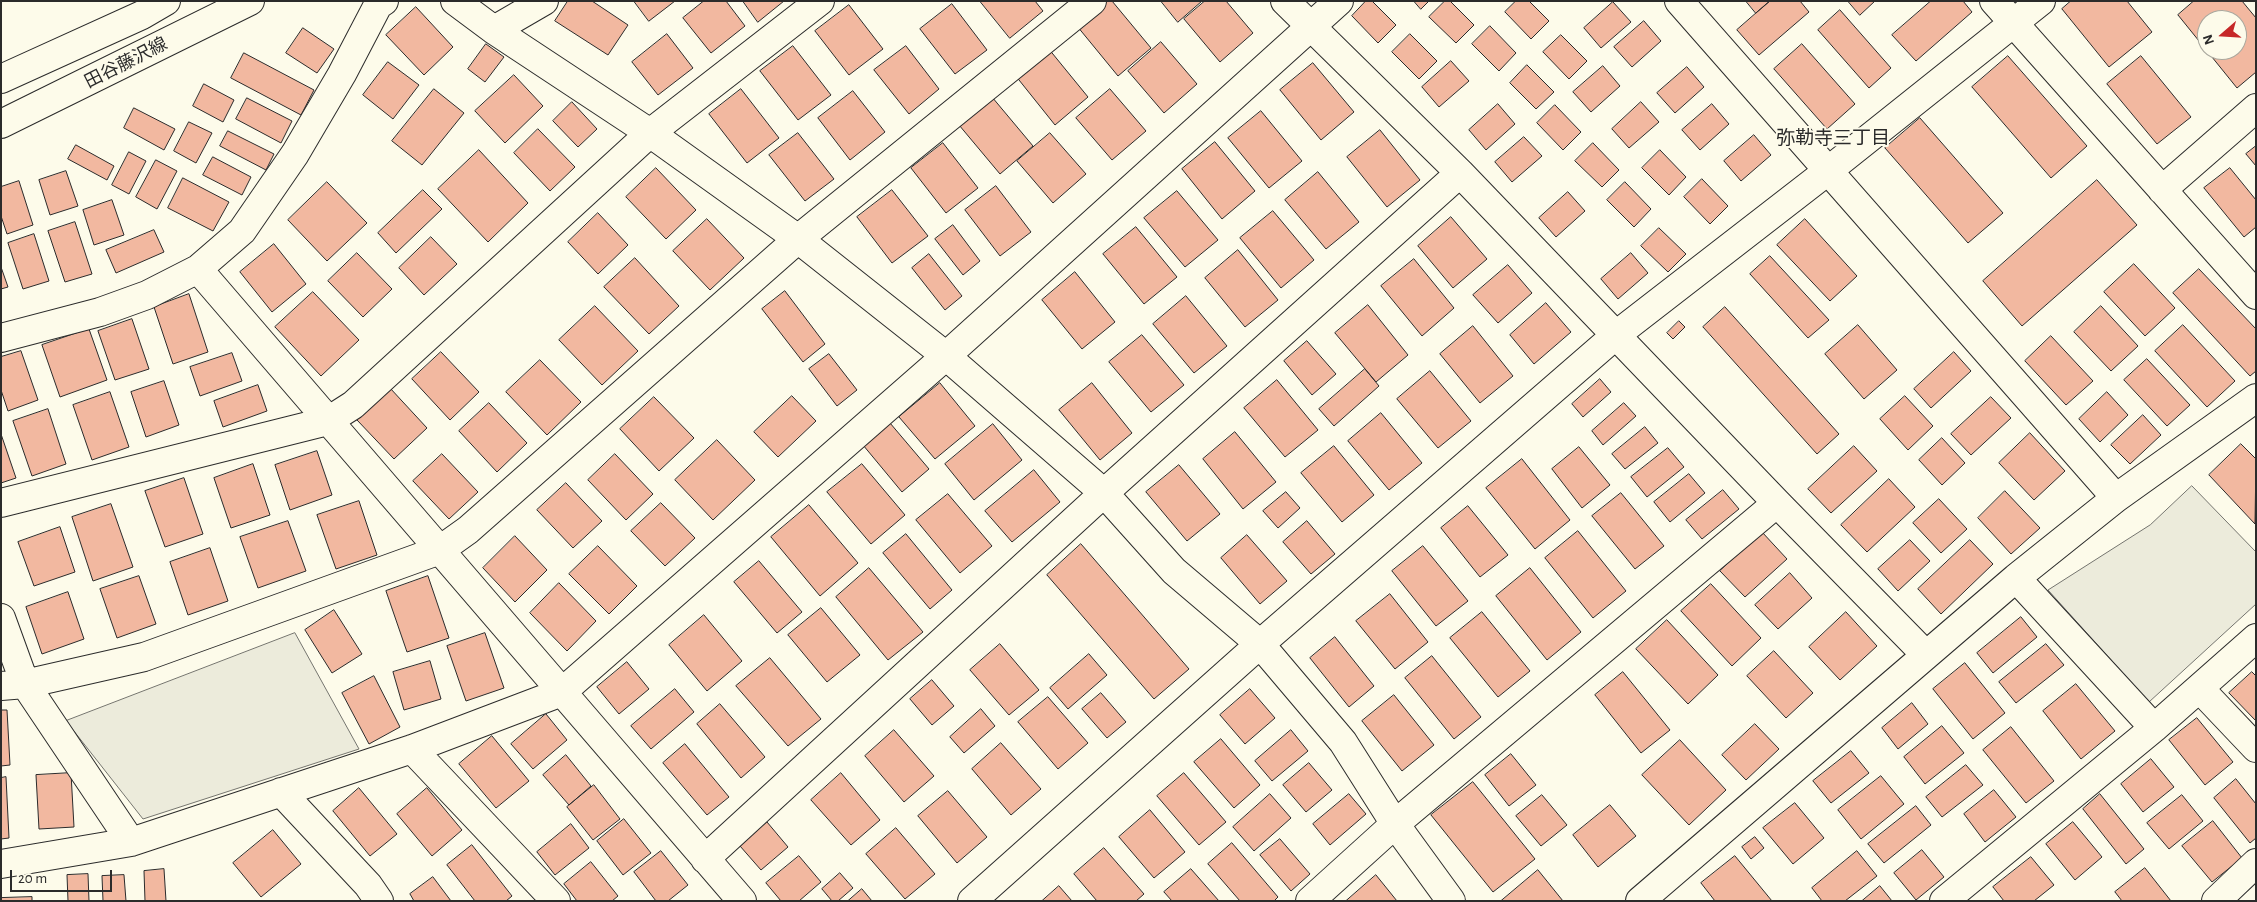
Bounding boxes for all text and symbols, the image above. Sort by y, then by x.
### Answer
north arrow [2197,10,2247,60]
street label: 田谷藤沢線 [81,33,171,93]
text: N [2201,33,2217,46]
district label: 弥勒寺三丁目 [1776,127,1890,149]
scale bar [12,860,115,892]
text: 20 m [18,871,47,886]

